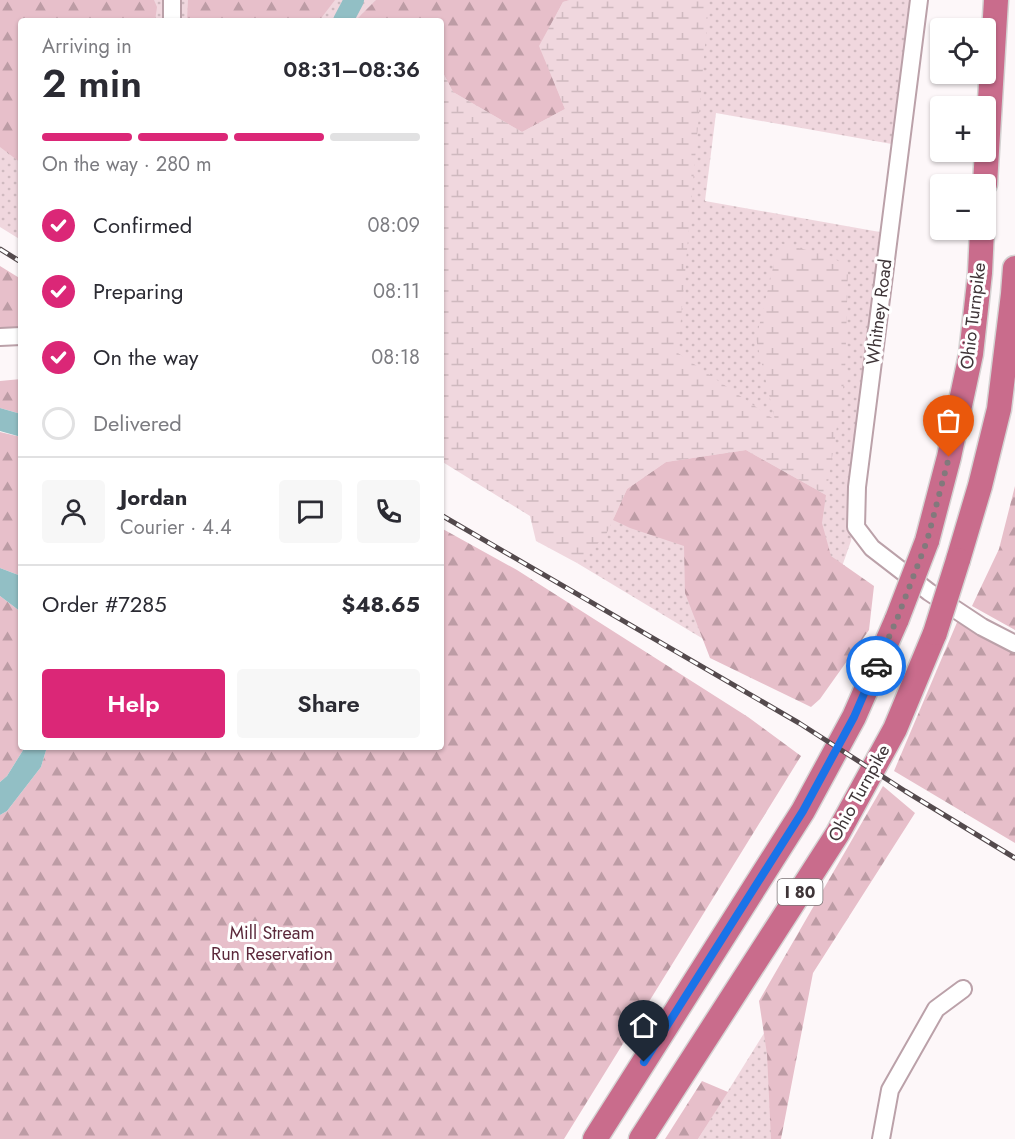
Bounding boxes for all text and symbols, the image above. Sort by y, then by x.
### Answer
map controls [930,18,996,240]
button: locate [930,18,996,84]
text: Arriving in [42,32,132,61]
text: 08:31–08:36 [283,53,420,85]
text: 2 min [42,55,142,112]
button: + [930,96,996,162]
text: On the way · 280 m [42,150,212,179]
button: − [930,174,996,240]
icon: check [42,209,75,242]
text: Confirmed [93,209,192,241]
text: 08:09 [368,211,420,240]
street label: Whitney Road [860,257,898,367]
street label: Ohio Turnpike [954,261,992,371]
icon: check [42,275,75,308]
text: Preparing [93,275,184,307]
text: 08:11 [373,277,420,306]
icon: check [42,341,75,374]
text: On the way [93,341,198,373]
text: 08:18 [371,343,420,372]
pin [923,395,974,457]
icon: bag [932,404,965,437]
text: Delivered [93,407,182,439]
button: person [42,480,105,543]
button: chat [279,480,342,543]
button: phone [357,480,420,543]
text: Jordan [120,481,187,513]
text: Courier · 4.4 [120,513,232,542]
text: Order #7285 [42,588,167,620]
text: $48.65 [342,588,420,620]
courier [846,636,906,696]
icon: car [860,650,893,683]
button: Help [42,669,225,738]
button: Share [237,669,420,738]
street label: Ohio Turnpike [822,740,896,846]
road number: I 80 [778,879,822,905]
park label: Mill Stream Run Reservation [211,920,333,967]
pin [618,1000,669,1062]
icon: home [627,1009,660,1042]

